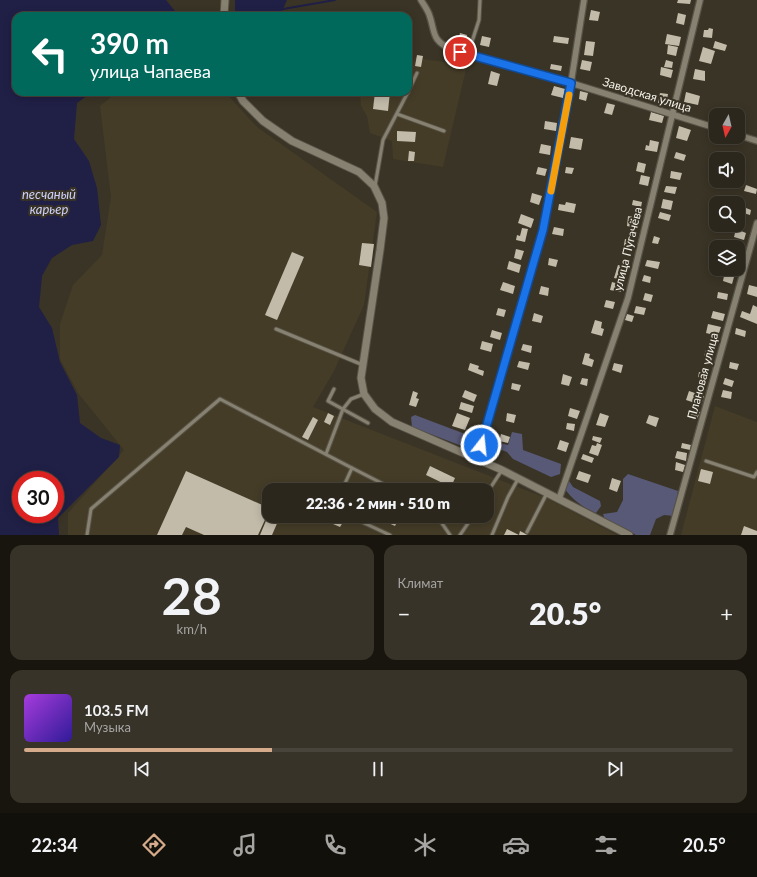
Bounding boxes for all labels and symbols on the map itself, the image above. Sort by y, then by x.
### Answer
pin [443,35,477,69]
street label: Заводская улица [601,74,694,115]
north arrow [709,108,745,144]
water label: песчаный карьер [22,186,76,217]
street label: улица Пугачёва [610,205,645,292]
street label: Плановая улица [684,331,721,421]
position arrow [460,424,502,466]
speed limit sign: 30 [12,471,64,523]

